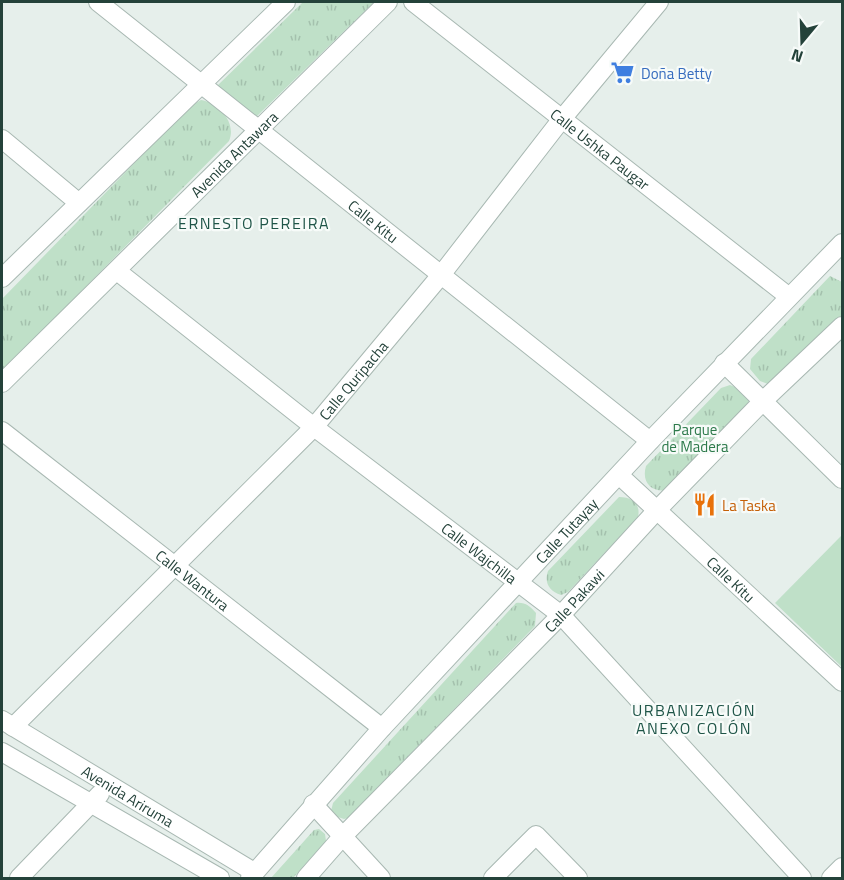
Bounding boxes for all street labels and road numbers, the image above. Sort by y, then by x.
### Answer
street label: Calle Ushka Paugar [546,103,655,195]
street label: Avenida Antawara [185,105,283,203]
street label: Calle Kitu [343,194,404,248]
street label: Calle Quripacha [313,335,394,425]
street label: Calle Tutayay [530,492,603,569]
street label: Calle Wajchilla [437,516,522,589]
street label: Calle Wantura [151,544,235,617]
street label: Calle Kitu [702,551,760,607]
street label: Calle Pakawi [539,564,609,637]
street label: Avenida Ariruma [77,759,179,833]

